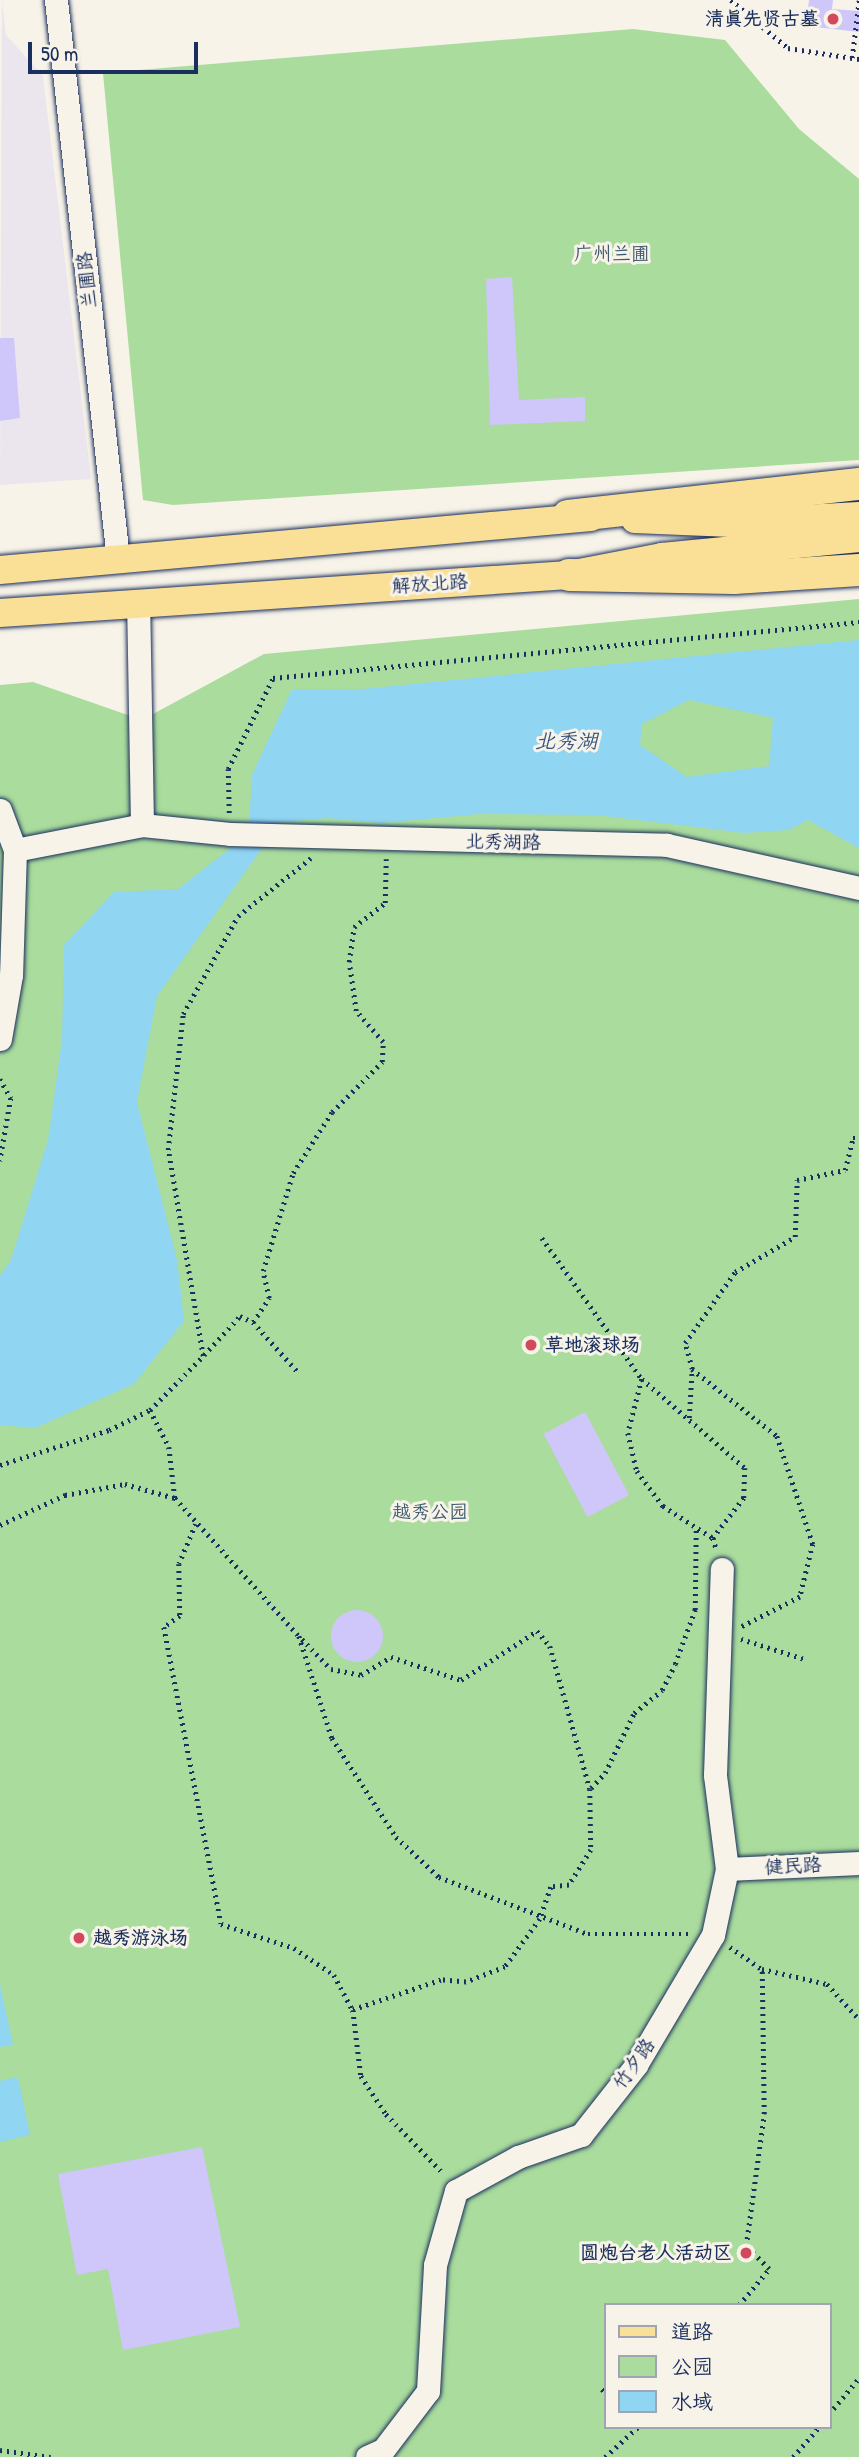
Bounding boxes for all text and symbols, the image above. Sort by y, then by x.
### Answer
place label: 清真先贤古墓 [705,8,819,30]
marker: 清真先贤古墓 [825,11,841,27]
scale bar [32,28,201,72]
text: 50 m [41,39,78,68]
park label: 广州兰圃 [574,243,650,265]
street label: 兰圃路 [73,250,101,310]
street label: 解放北路 [391,570,469,598]
water label: 北秀湖 [535,728,597,754]
street label: 北秀湖路 [465,830,541,854]
place label: 草地滚球场 [545,1334,640,1356]
marker: 草地滚球场 [523,1337,539,1353]
park label: 越秀公园 [392,1501,468,1523]
street label: 健民路 [764,1853,822,1879]
place label: 越秀游泳场 [93,1927,188,1949]
marker: 越秀游泳场 [71,1930,87,1946]
street label: 竹夕路 [608,2034,660,2094]
place label: 圆炮台老人活动区 [580,2242,732,2264]
marker: 圆炮台老人活动区 [738,2245,754,2261]
legend [604,2303,831,2429]
text: 道路 [671,2317,713,2346]
text: 公园 [671,2352,713,2381]
text: 水域 [671,2387,713,2416]

